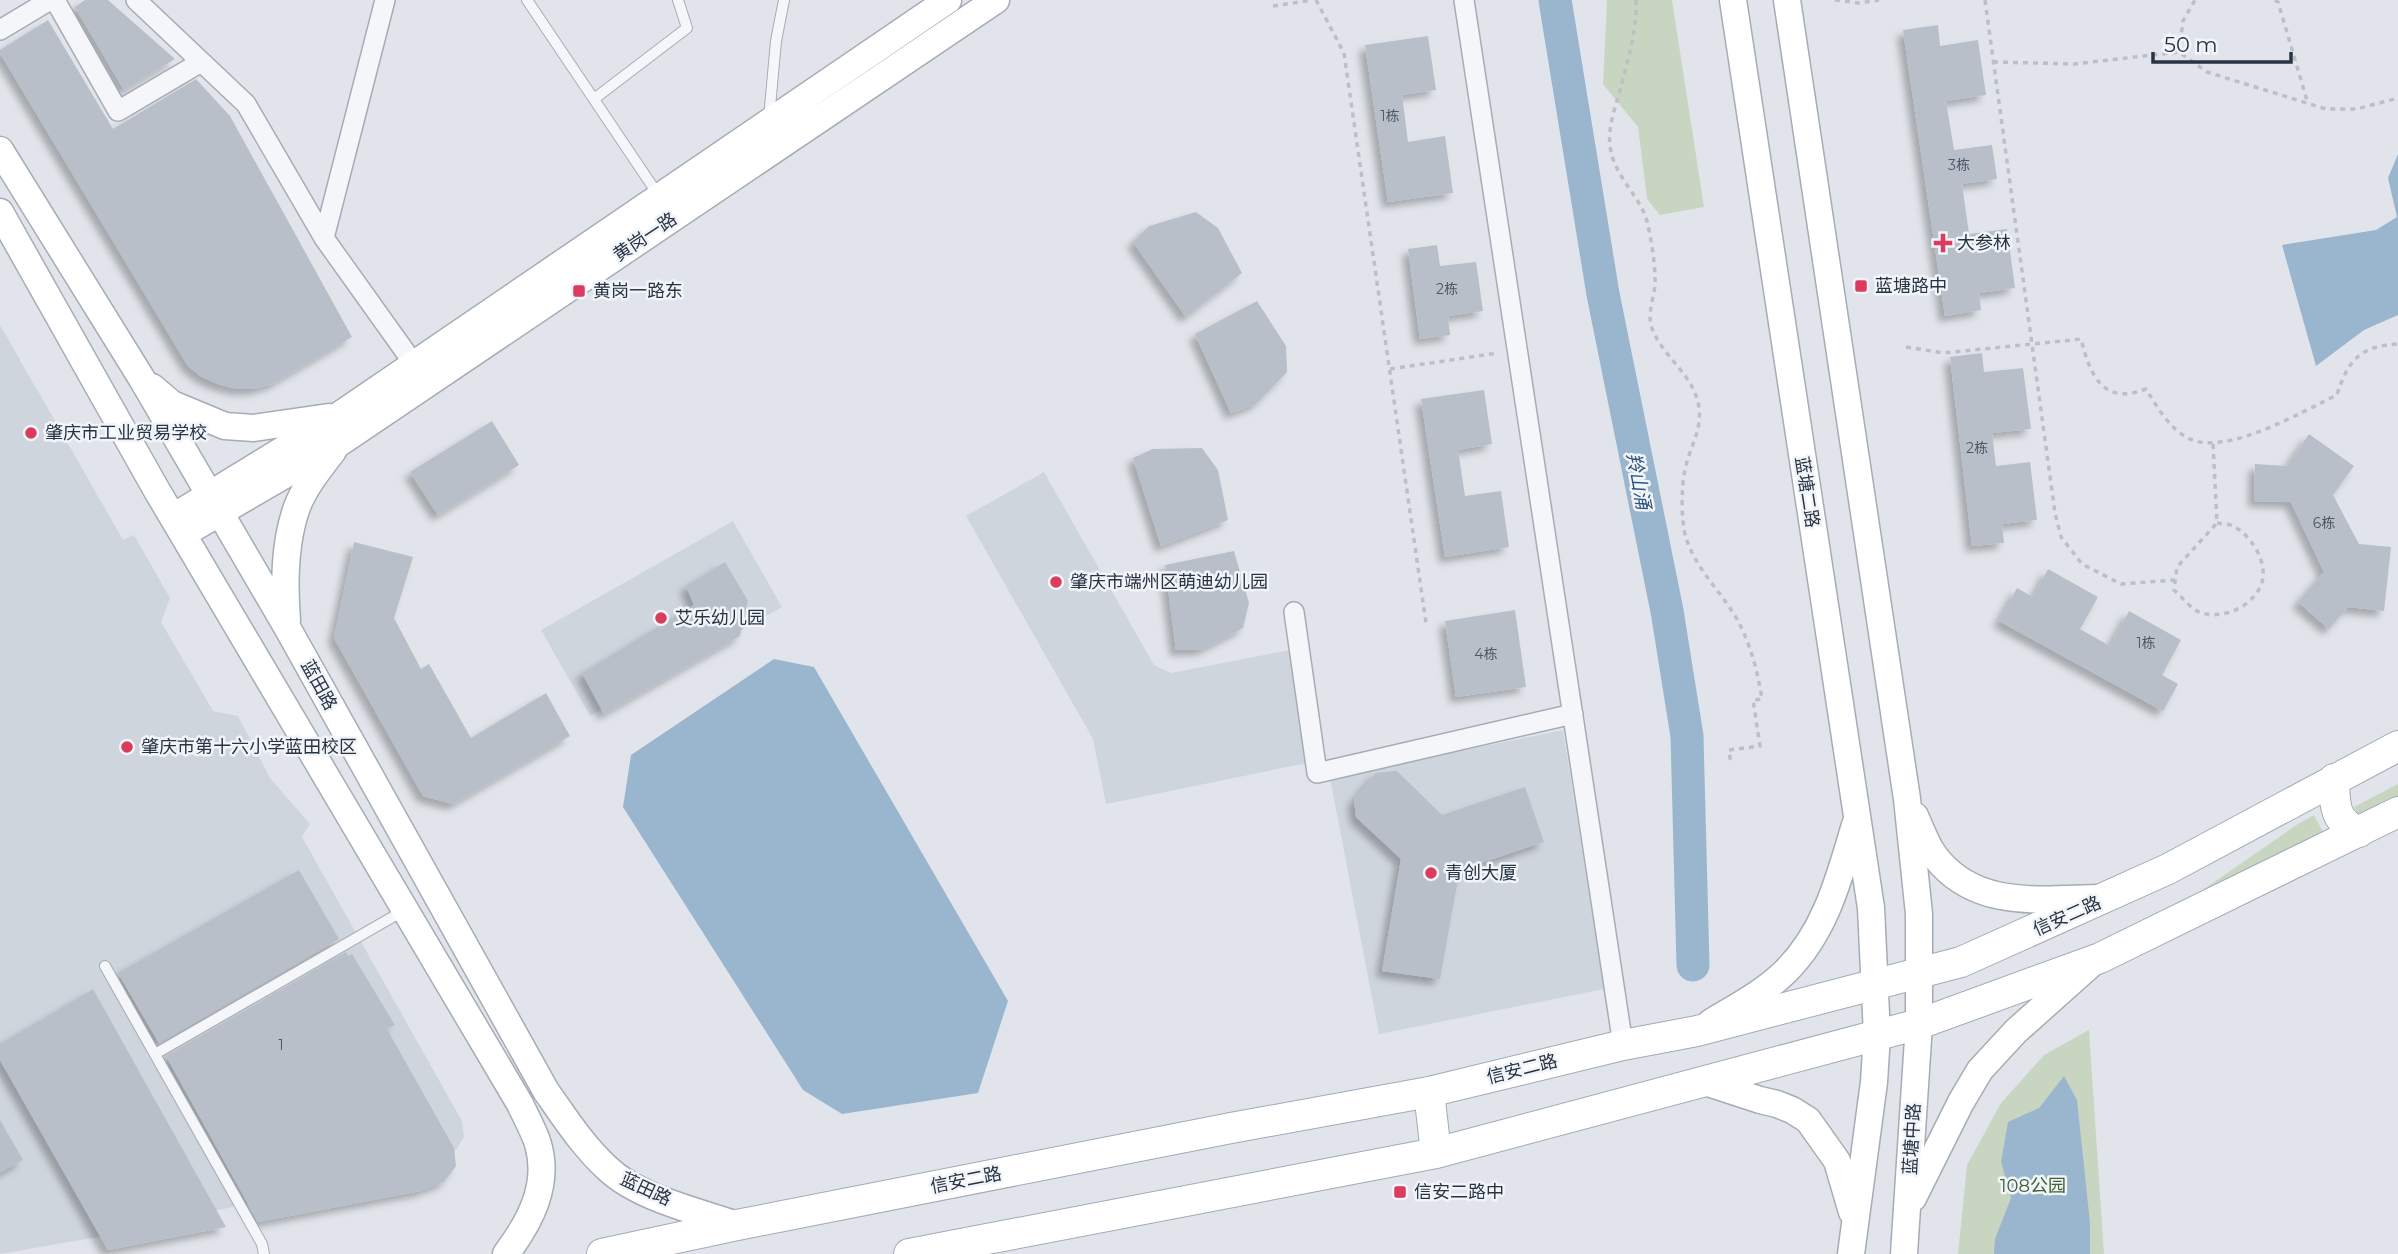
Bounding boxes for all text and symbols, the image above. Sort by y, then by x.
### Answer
scale bar [2153,21,2291,65]
text: 50 m [2164,32,2218,57]
house number: 1栋 [1380,107,1400,125]
house number: 3栋 [1948,156,1970,174]
street label: 黄岗一路 [609,208,681,266]
place label: 大参林 [1957,232,2011,254]
marker: 大参林 [1935,235,1951,251]
place label: 蓝塘路中 [1875,275,1947,297]
marker: 蓝塘路中 [1853,278,1869,294]
place label: 黄岗一路东 [593,280,683,302]
house number: 2栋 [1436,280,1458,298]
marker: 黄岗一路东 [571,283,587,299]
place label: 肇庆市工业贸易学校 [45,422,207,444]
marker: 肇庆市工业贸易学校 [23,425,39,441]
house number: 2栋 [1966,439,1988,457]
water label: 羚山涌 [1622,451,1656,513]
street label: 蓝塘二路 [1791,455,1823,529]
house number: 6栋 [2313,514,2335,532]
place label: 肇庆市端州区萌迪幼儿园 [1070,571,1268,593]
marker: 肇庆市端州区萌迪幼儿园 [1048,574,1064,590]
place label: 艾乐幼儿园 [675,607,765,629]
marker: 艾乐幼儿园 [653,610,669,626]
house number: 1栋 [2136,634,2156,652]
house number: 4栋 [1474,645,1498,663]
street label: 蓝田路 [296,656,342,714]
place label: 肇庆市第十六小学蓝田校区 [141,736,357,758]
marker: 肇庆市第十六小学蓝田校区 [119,739,135,755]
place label: 青创大厦 [1445,862,1517,884]
marker: 青创大厦 [1423,865,1439,881]
street label: 信安二路 [2030,891,2104,941]
house number: 1 [278,1036,284,1054]
street label: 信安二路 [1484,1050,1560,1088]
street label: 蓝塘中路 [1899,1102,1925,1176]
street label: 信安二路 [929,1162,1003,1198]
street label: 蓝田路 [617,1168,675,1210]
park label: 108公园 [2000,1175,2066,1197]
place label: 信安二路中 [1414,1181,1504,1203]
marker: 信安二路中 [1392,1184,1408,1200]

